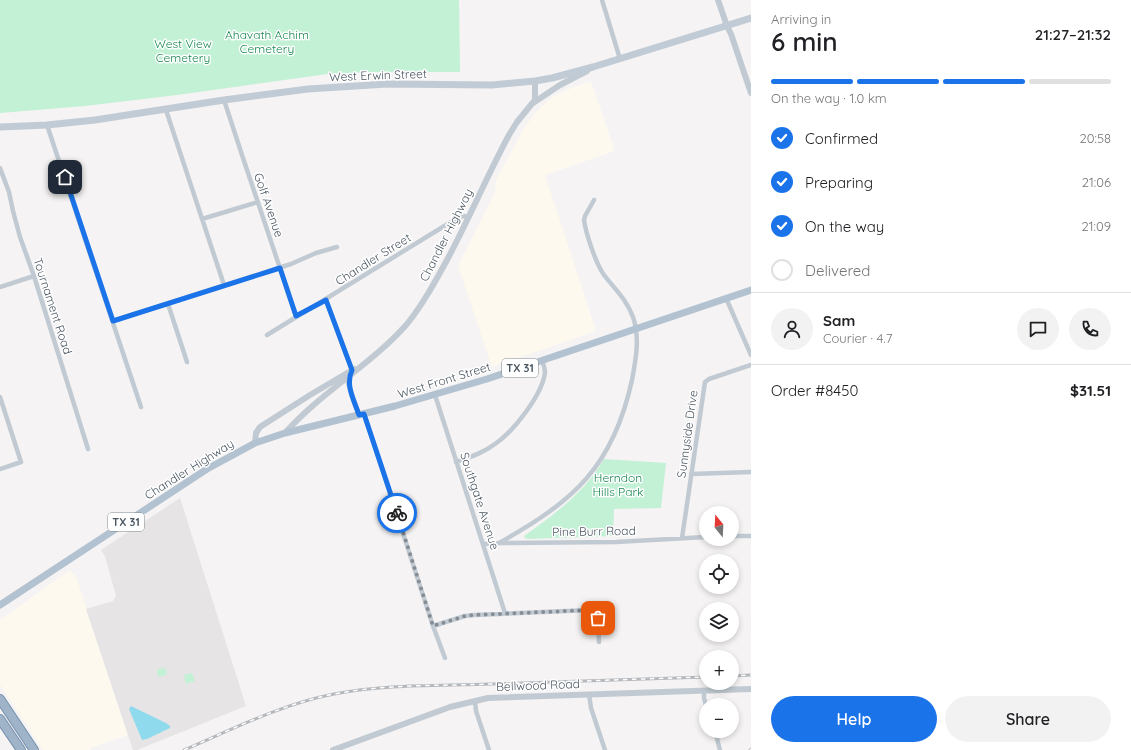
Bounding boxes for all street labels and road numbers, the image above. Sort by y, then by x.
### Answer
street label: West Erwin Street [329,66,427,84]
street label: Golf Avenue [251,171,287,239]
street label: Chandler Highway [416,186,476,284]
street label: Chandler Street [332,230,414,288]
street label: Tournament Road [30,256,76,356]
street label: West Front Street [396,359,492,401]
road number: TX 31 [502,359,538,377]
street label: Sunnyside Drive [673,389,701,479]
street label: Chandler Highway [142,436,236,502]
street label: Southgate Avenue [457,450,503,552]
road number: TX 31 [108,513,144,531]
street label: Pine Burr Road [552,523,636,539]
street label: Bellwood Road [496,676,580,694]

